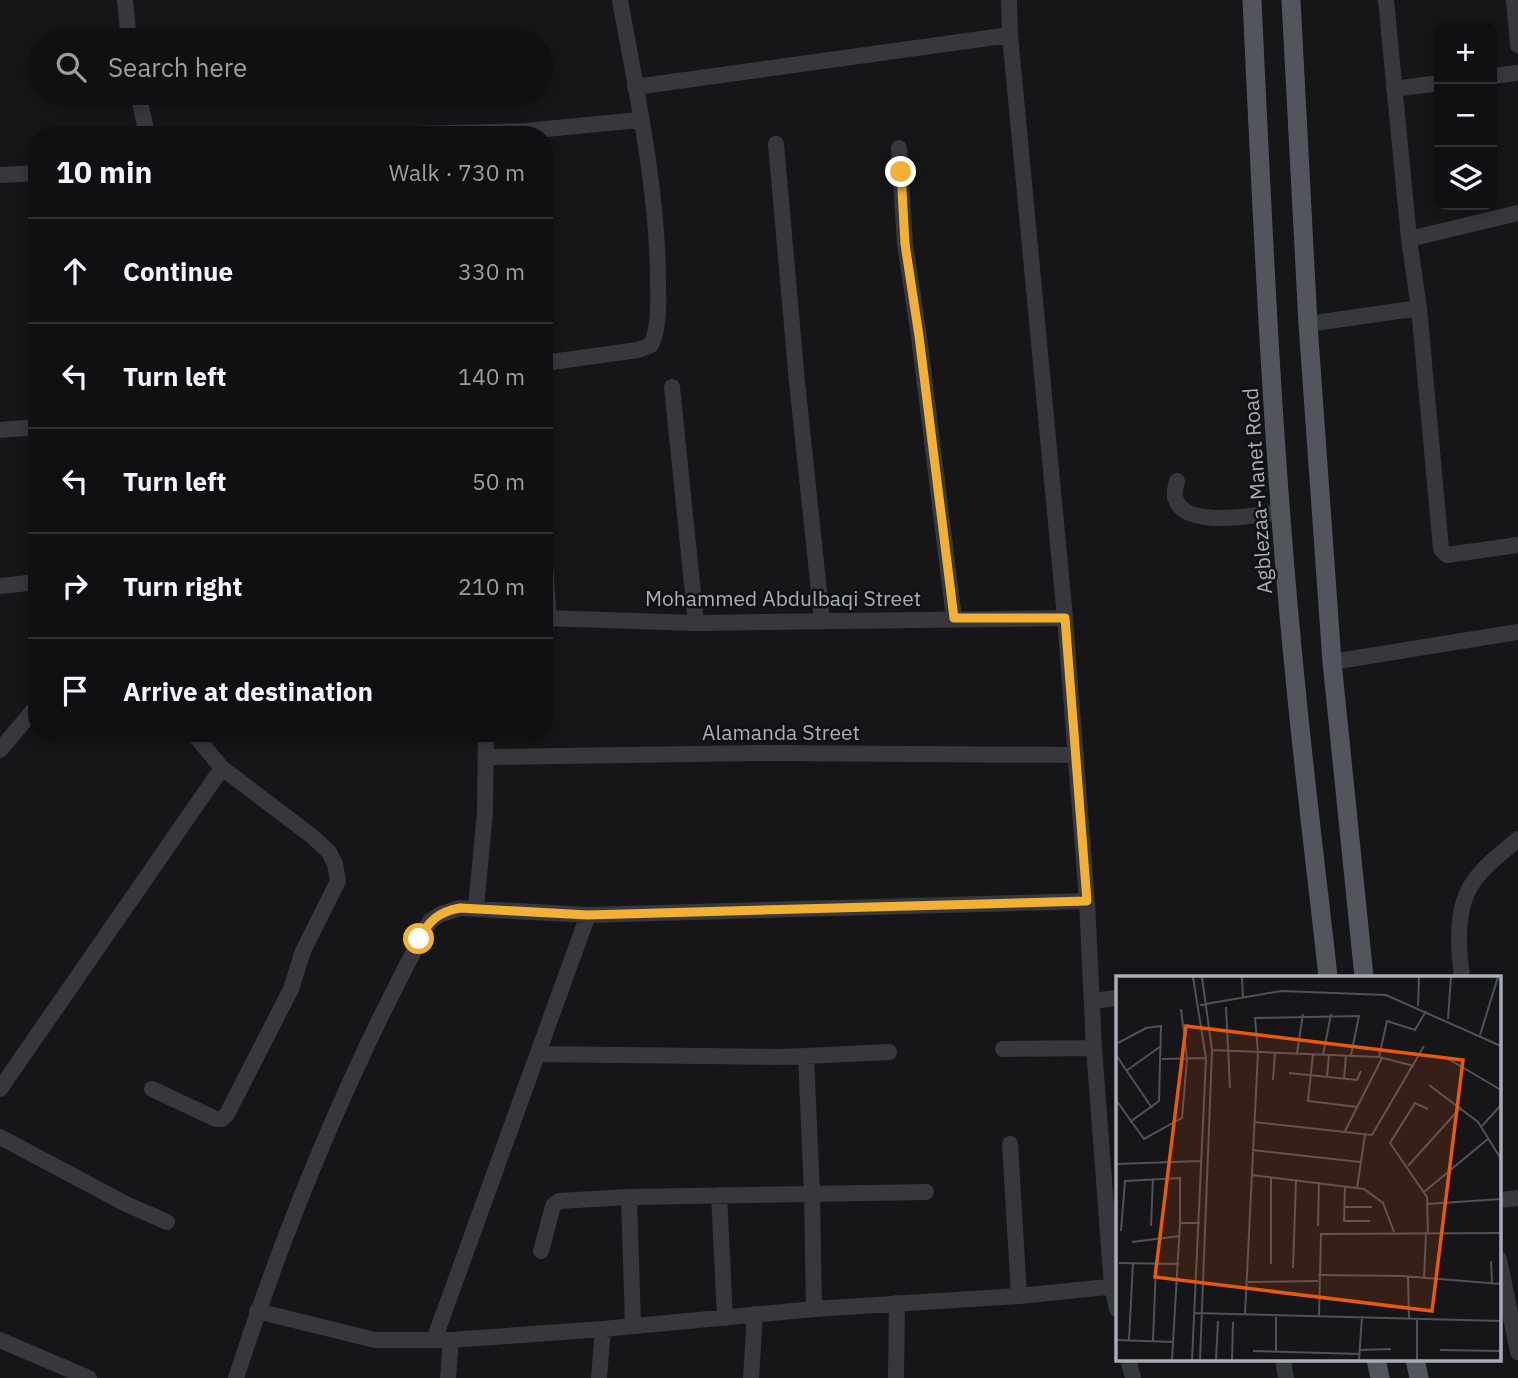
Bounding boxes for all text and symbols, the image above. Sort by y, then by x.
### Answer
map controls [1434,21,1497,210]
button: + [1434,21,1497,84]
search box [28,28,553,105]
icon: search [52,48,90,86]
text: Search here [108,50,247,84]
button: − [1434,84,1497,147]
button: layers [1434,147,1497,210]
text: 10 min [56,152,152,191]
route end [885,156,916,187]
text: Walk · 730 m [389,157,525,187]
icon: ahead [56,252,94,290]
text: Continue [123,254,233,288]
text: 330 m [458,256,525,286]
icon: left [56,357,94,395]
text: Turn left [123,359,226,393]
text: 140 m [458,361,525,391]
street label: Agblezaa-Manet Road [1236,387,1278,595]
icon: left [56,462,94,500]
text: Turn left [123,464,226,498]
text: 50 m [472,466,525,496]
icon: right [56,567,94,605]
text: Turn right [123,569,242,603]
text: 210 m [458,571,525,601]
street label: Mohammed Abdulbaqi Street [645,584,921,612]
icon: arrive [56,672,94,710]
text: Arrive at destination [123,674,373,708]
street label: Alamanda Street [702,718,860,746]
route start [403,923,434,954]
inset map [1116,976,1500,1360]

